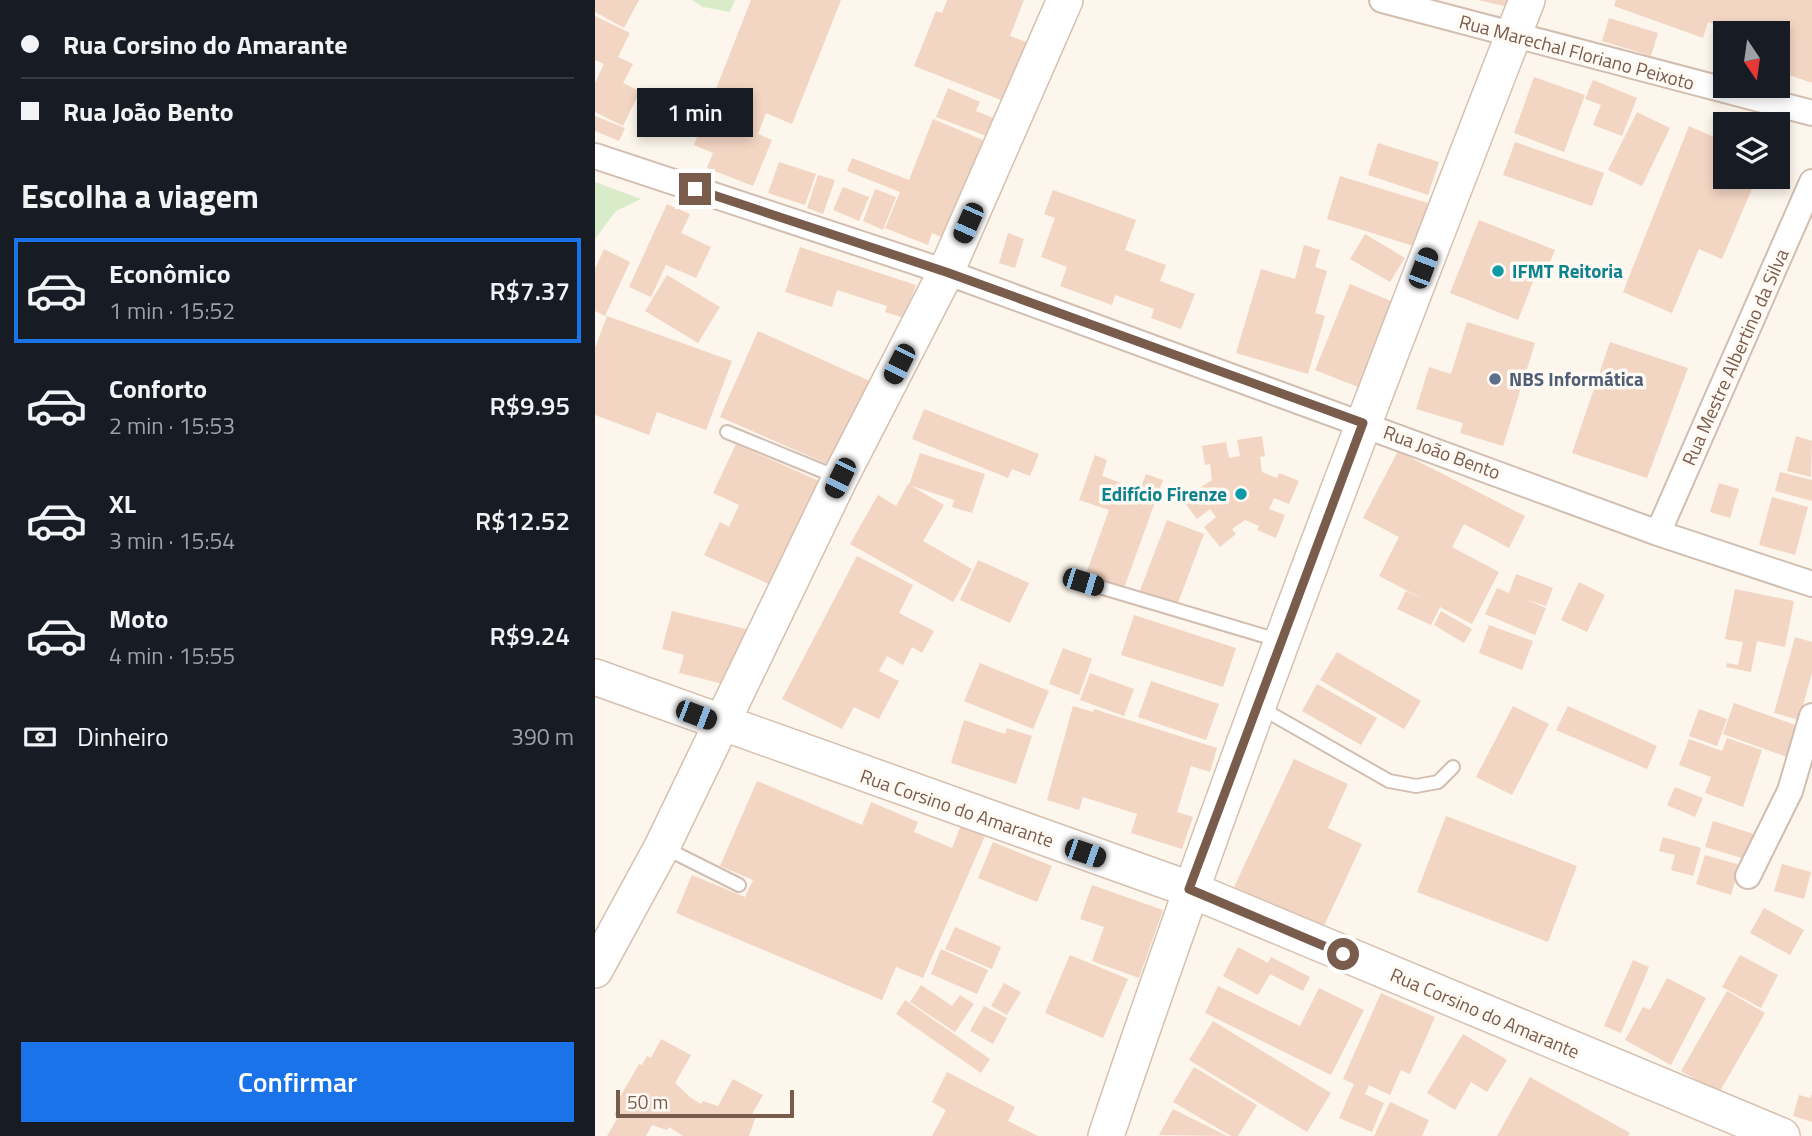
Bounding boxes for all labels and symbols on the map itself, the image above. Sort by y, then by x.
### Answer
street label: Rua Marechal Floriano Peixoto [1456,6,1698,97]
north arrow [1713,21,1790,98]
callout: 1 min [637,88,753,136]
route end [679,173,711,205]
car [950,200,987,246]
street label: Rua Mestre Albertino da Silva [1674,243,1796,470]
car [1406,245,1441,291]
place label: IFMT Reitoria [1512,256,1623,285]
marker: IFMT Reitoria [1490,263,1506,279]
car [881,341,918,387]
place label: NBS Informática [1509,364,1644,393]
marker: NBS Informática [1487,371,1503,387]
street label: Rua João Bento [1380,417,1505,486]
car [822,455,859,501]
place label: Edifício Firenze [1101,479,1227,508]
marker: Edifício Firenze [1233,486,1249,502]
car [1060,566,1107,598]
car [673,698,720,732]
street label: Rua Corsino do Amarante [856,761,1058,854]
car [1062,836,1109,870]
route start [1327,938,1359,970]
street label: Rua Corsino do Amarante [1386,960,1584,1066]
scale bar [616,1087,795,1119]

